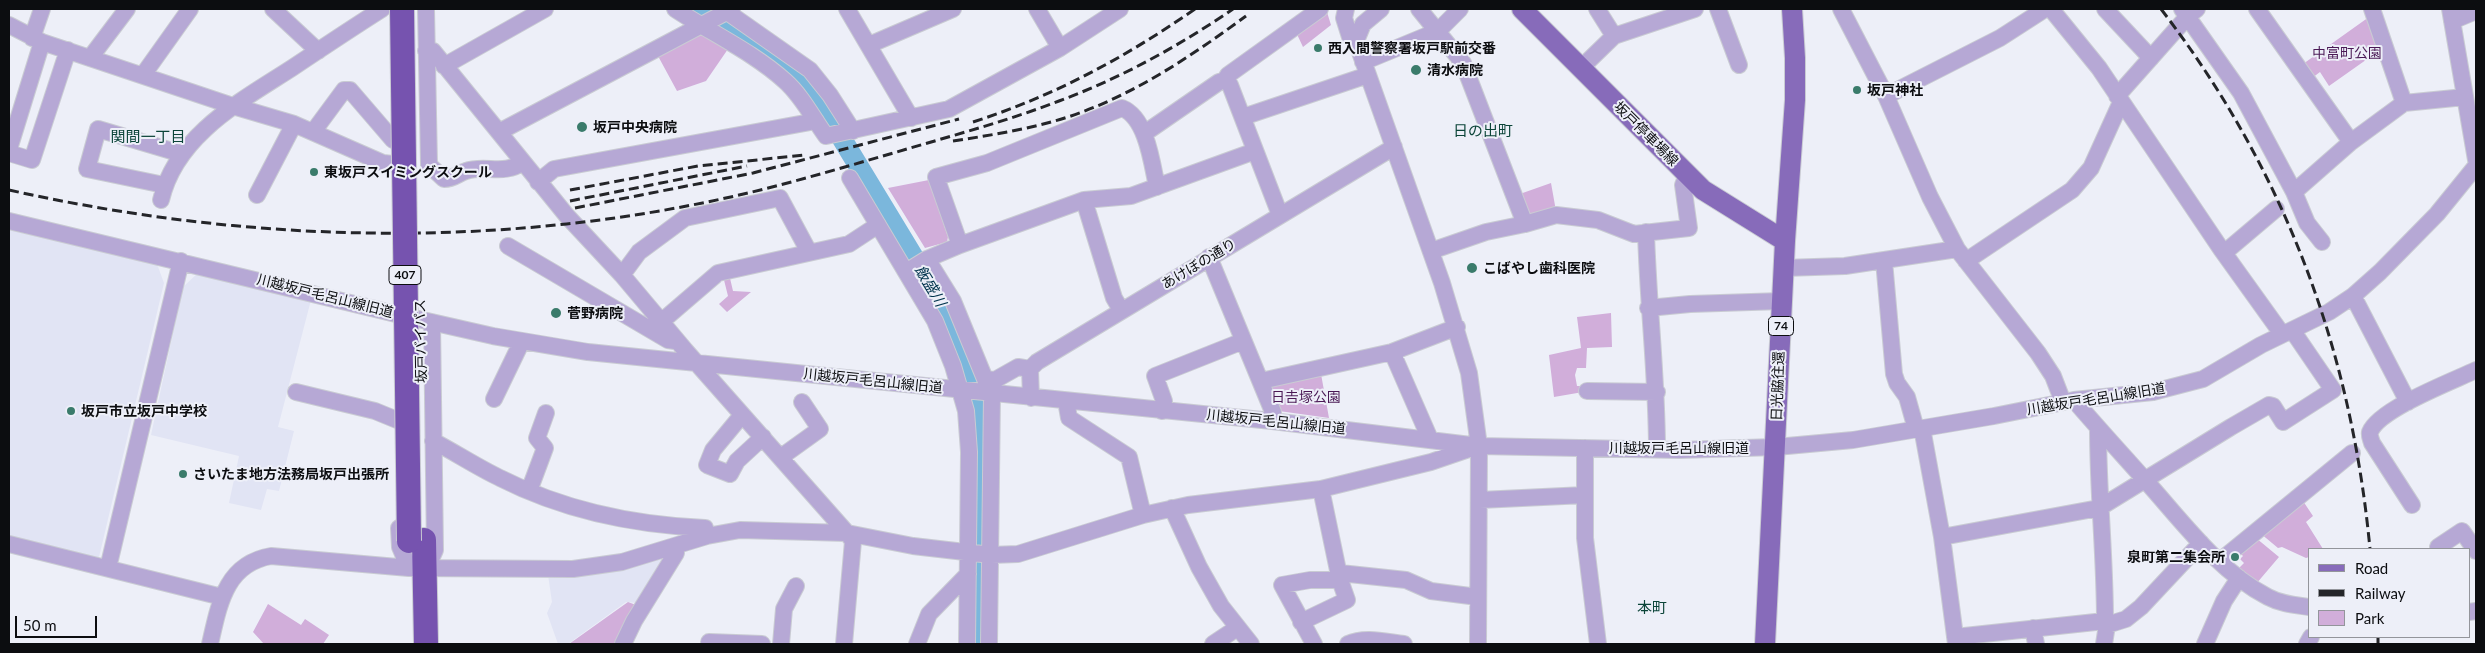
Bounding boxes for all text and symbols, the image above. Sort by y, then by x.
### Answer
place label: 西入間警察署坂戸駅前交番 [1328,40,1496,56]
marker: 西入間警察署坂戸駅前交番 [1312,42,1324,54]
park label: 中富町公園 [2312,45,2382,61]
place label: 清水病院 [1427,62,1483,78]
marker: 清水病院 [1409,63,1423,77]
place label: 坂戸神社 [1867,82,1923,98]
marker: 坂戸神社 [1851,84,1863,96]
street label: 坂戸停車場線 [1610,98,1682,170]
place label: 坂戸中央病院 [593,119,677,135]
marker: 坂戸中央病院 [575,120,589,134]
district label: 日の出町 [1453,122,1513,140]
district label: 関間一丁目 [111,128,185,146]
place label: 東坂戸スイミングスクール [324,164,492,180]
marker: 東坂戸スイミングスクール [308,166,320,178]
street label: あけぼの通り [1159,235,1239,293]
place label: こばやし歯科医院 [1483,260,1595,276]
marker: こばやし歯科医院 [1465,261,1479,275]
water label: 飯盛川 [911,262,949,310]
road number: 407 [389,266,421,284]
street label: 川越坂戸毛呂山線旧道 [255,271,395,321]
street label: 坂戸バイパス [412,299,430,383]
place label: 菅野病院 [567,305,623,321]
marker: 菅野病院 [549,306,563,320]
road number: 74 [1768,316,1794,336]
street label: 日光脇往還 [1768,351,1788,421]
street label: 川越坂戸毛呂山線旧道 [803,365,943,397]
street label: 川越坂戸毛呂山線旧道 [2026,380,2166,418]
park label: 日𠮷塚公園 [1271,389,1341,405]
place label: 坂戸市立坂戸中学校 [81,403,207,419]
marker: 坂戸市立坂戸中学校 [65,405,77,417]
street label: 川越坂戸毛呂山線旧道 [1206,406,1346,438]
street label: 川越坂戸毛呂山線旧道 [1609,440,1749,456]
place label: さいたま地方法務局坂戸出張所 [193,466,389,482]
marker: さいたま地方法務局坂戸出張所 [177,468,189,480]
legend [2308,548,2470,638]
place label: 泉町第二集会所 [2127,549,2225,565]
marker: 泉町第二集会所 [2229,551,2241,563]
text: Road [2355,559,2388,577]
text: Railway [2355,584,2406,602]
district label: 本町 [1637,599,1667,617]
scale bar [18,606,100,638]
text: Park [2355,609,2384,627]
text: 50 m [23,616,57,634]

